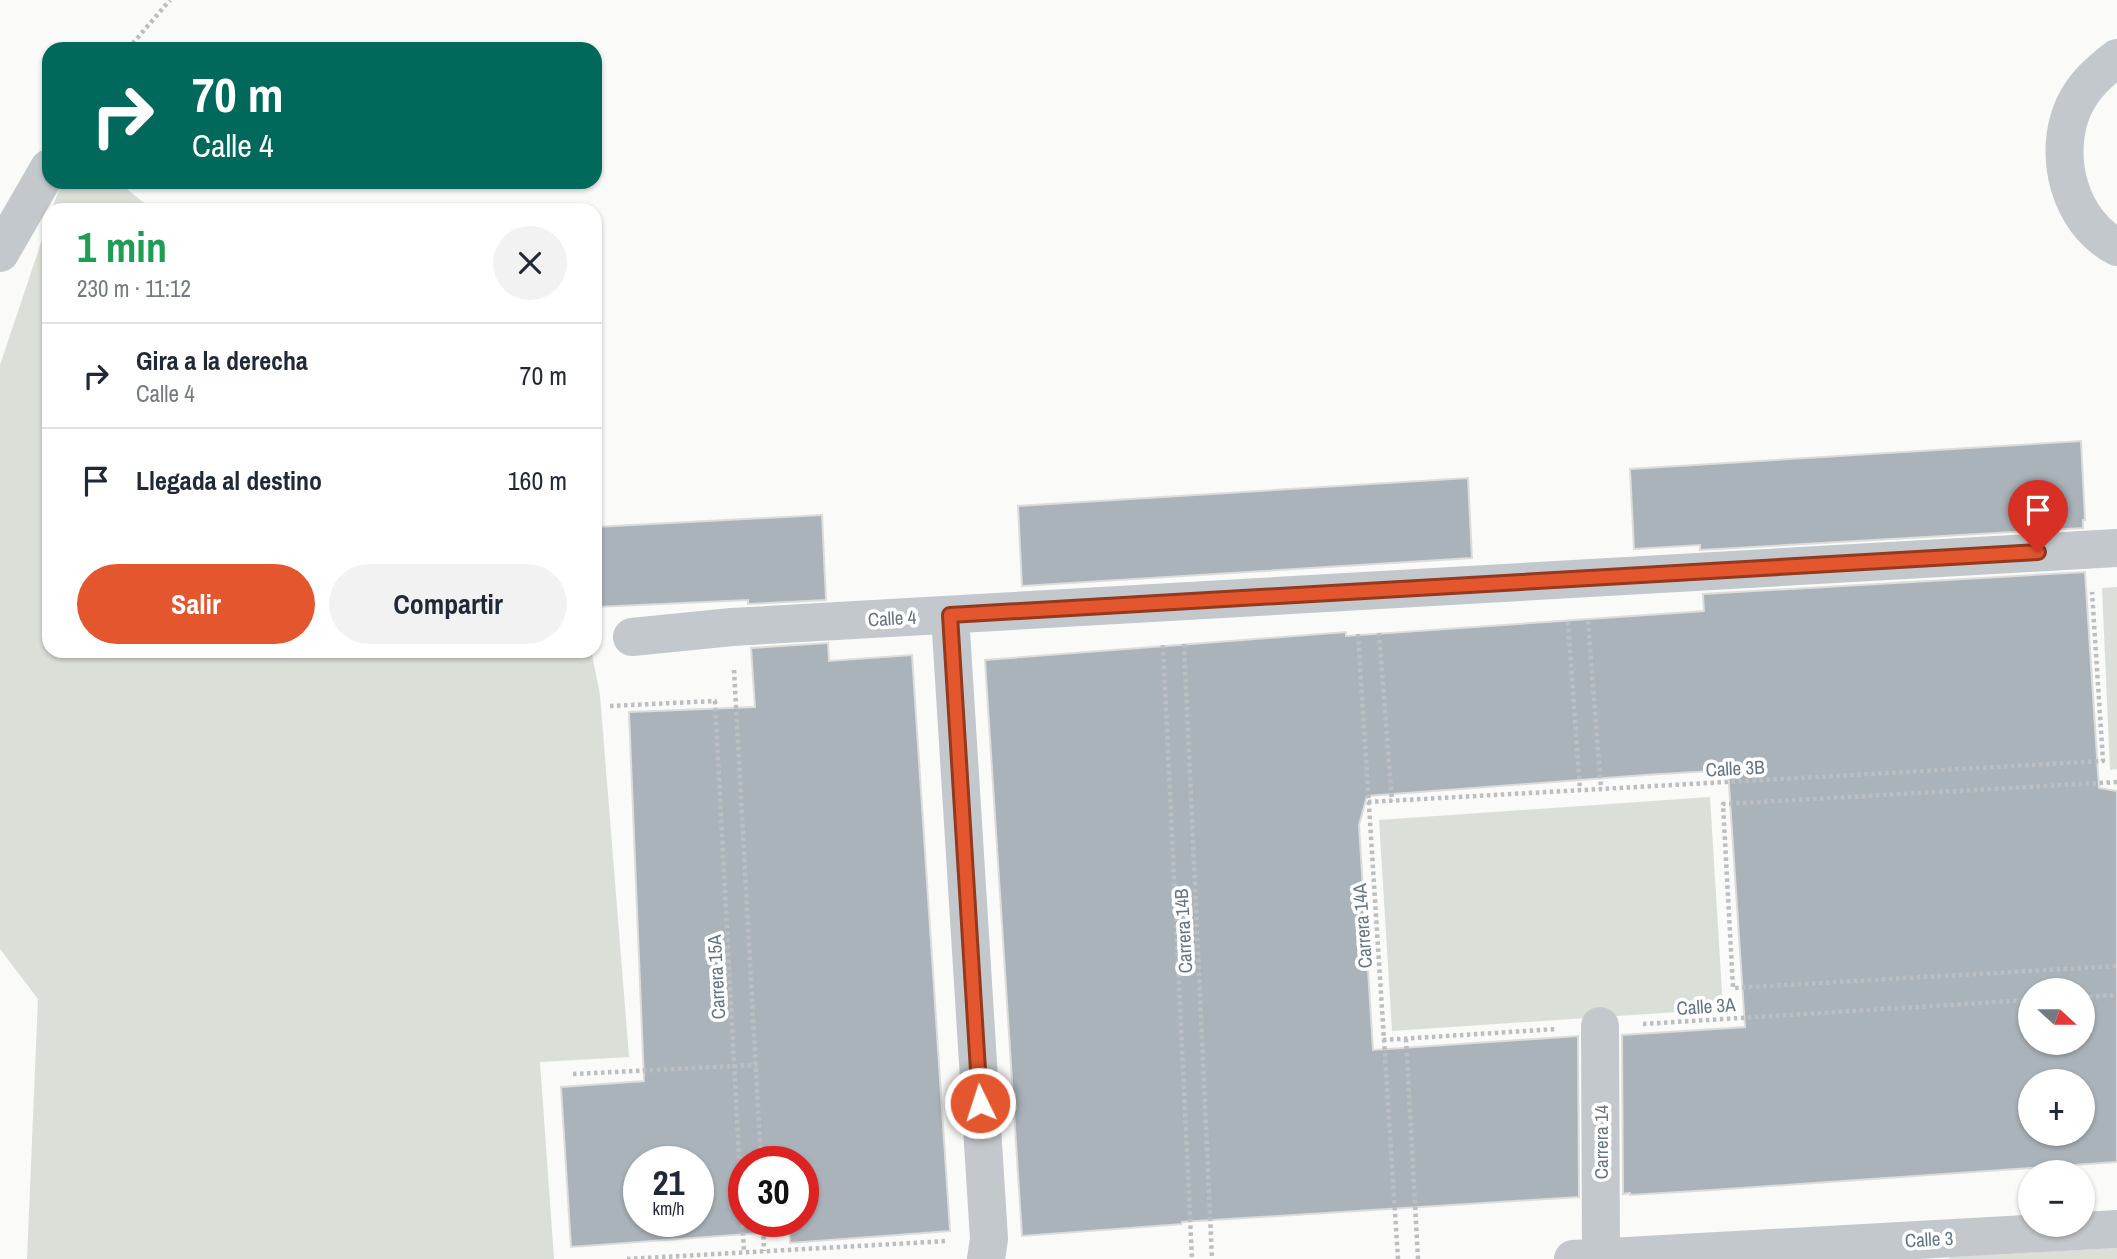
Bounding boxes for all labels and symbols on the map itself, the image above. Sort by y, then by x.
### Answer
pin [2008,480,2068,552]
street label: Calle 4 [867,604,917,632]
street label: Calle 3B [1705,753,1765,783]
street label: Carrera 14A [1346,882,1378,969]
street label: Carrera 14B [1168,888,1198,974]
street label: Carrera 15A [701,933,731,1020]
north arrow [2018,978,2095,1055]
street label: Calle 3A [1676,991,1737,1021]
position arrow [943,1066,1017,1140]
street label: Carrera 14 [1588,1104,1614,1179]
speed limit sign: 30 [728,1146,819,1237]
street label: Calle 3 [1904,1225,1954,1253]

